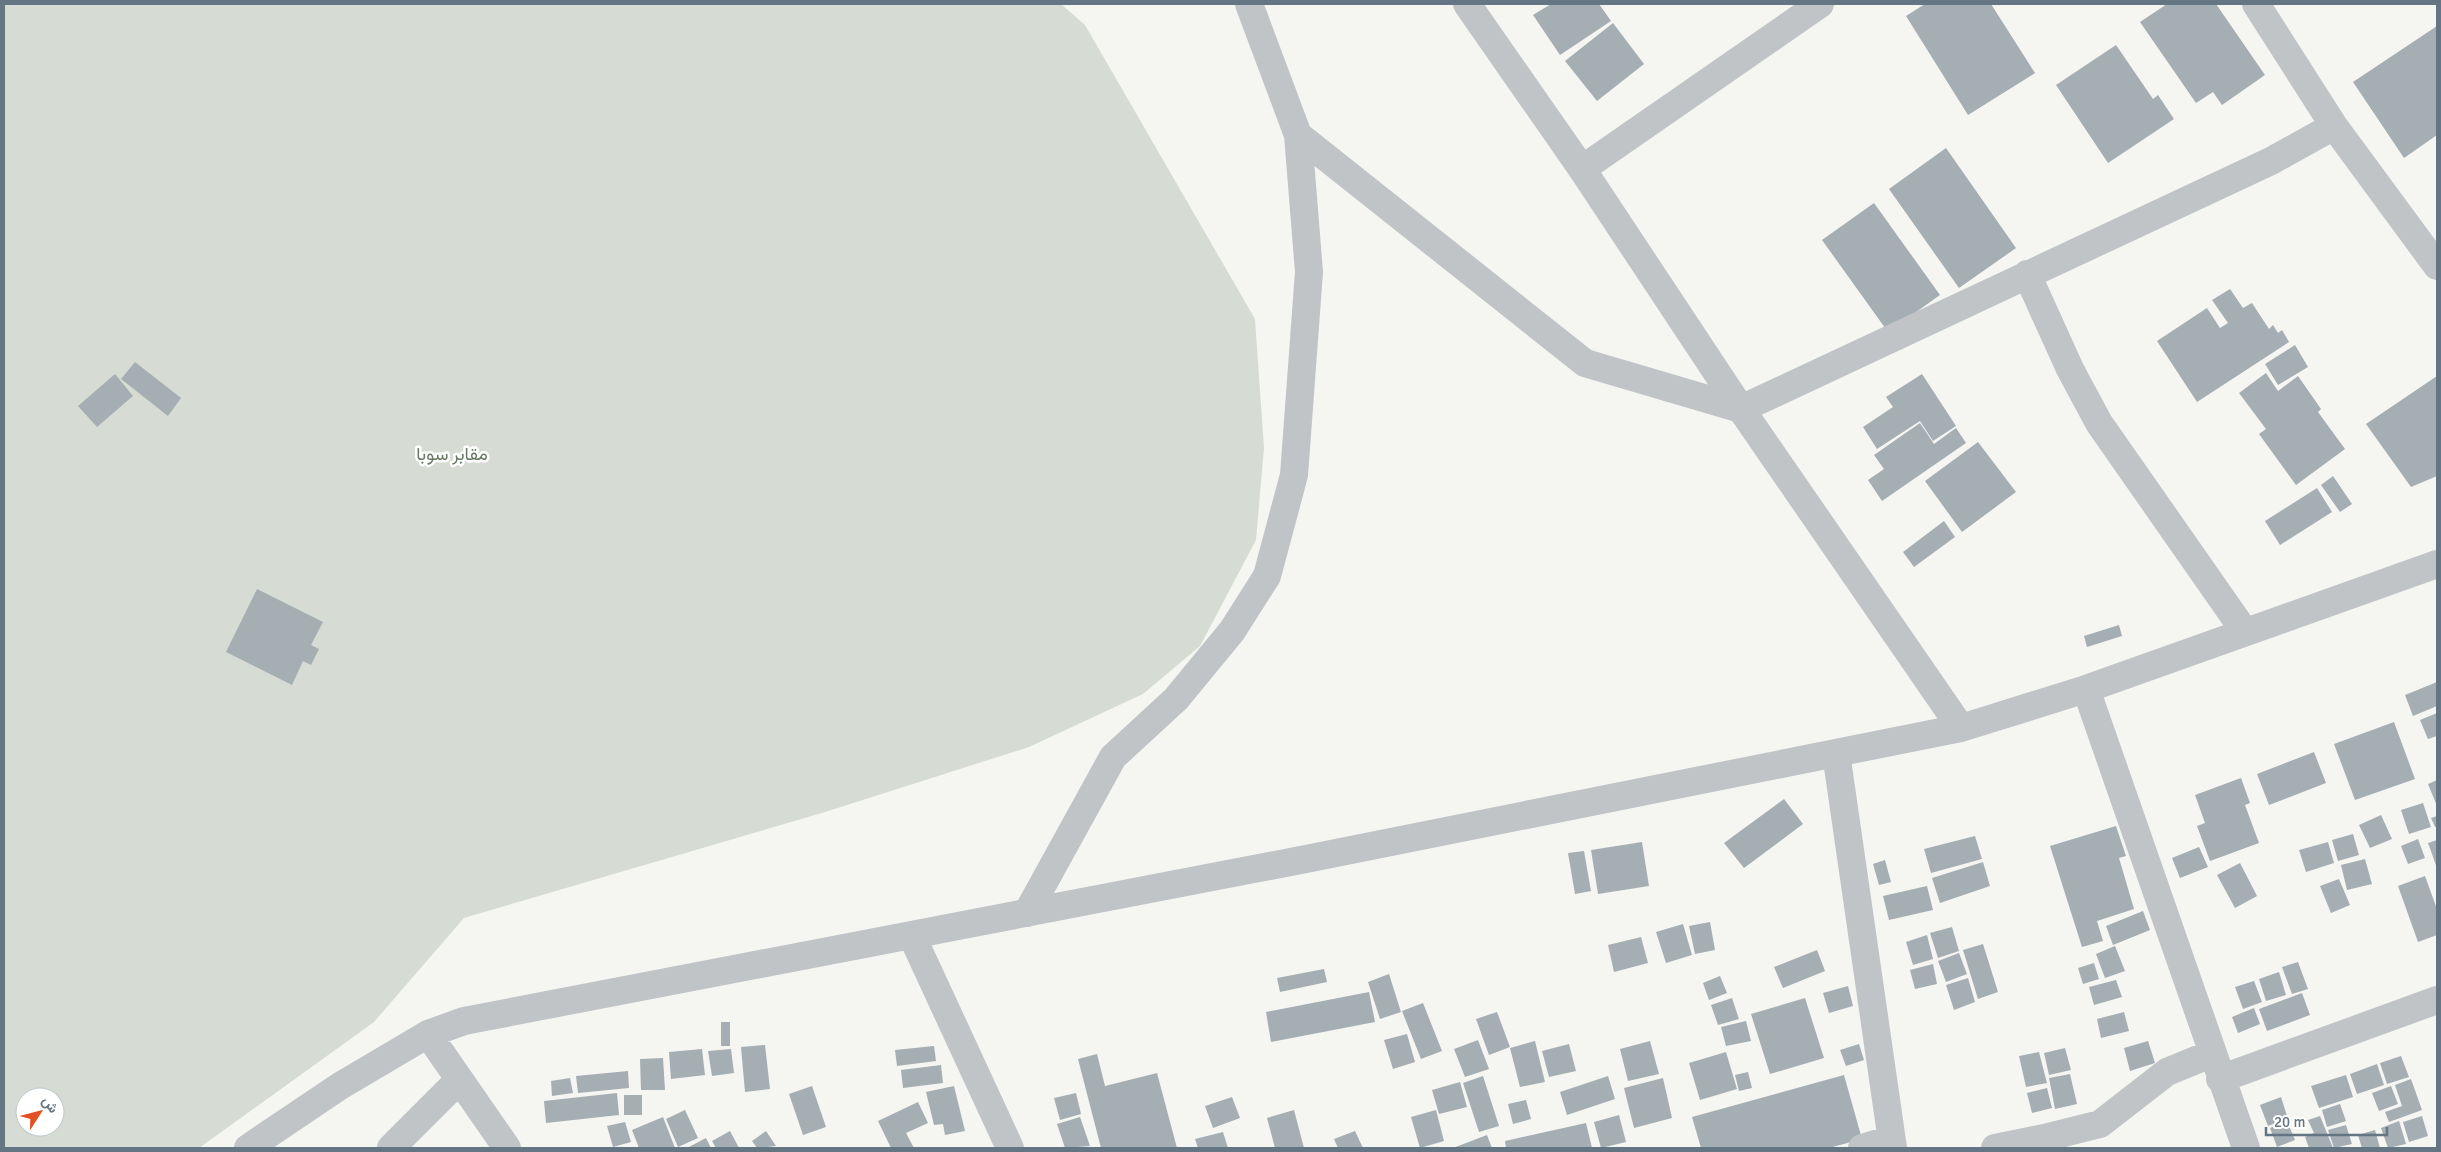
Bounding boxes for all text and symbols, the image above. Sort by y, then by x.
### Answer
park label: مقابر سوبا [416,443,488,465]
north arrow [15,1087,65,1137]
text: ش [38,1093,62,1117]
scale bar [2266,1104,2387,1136]
text: 20 m [2274,1113,2305,1131]

